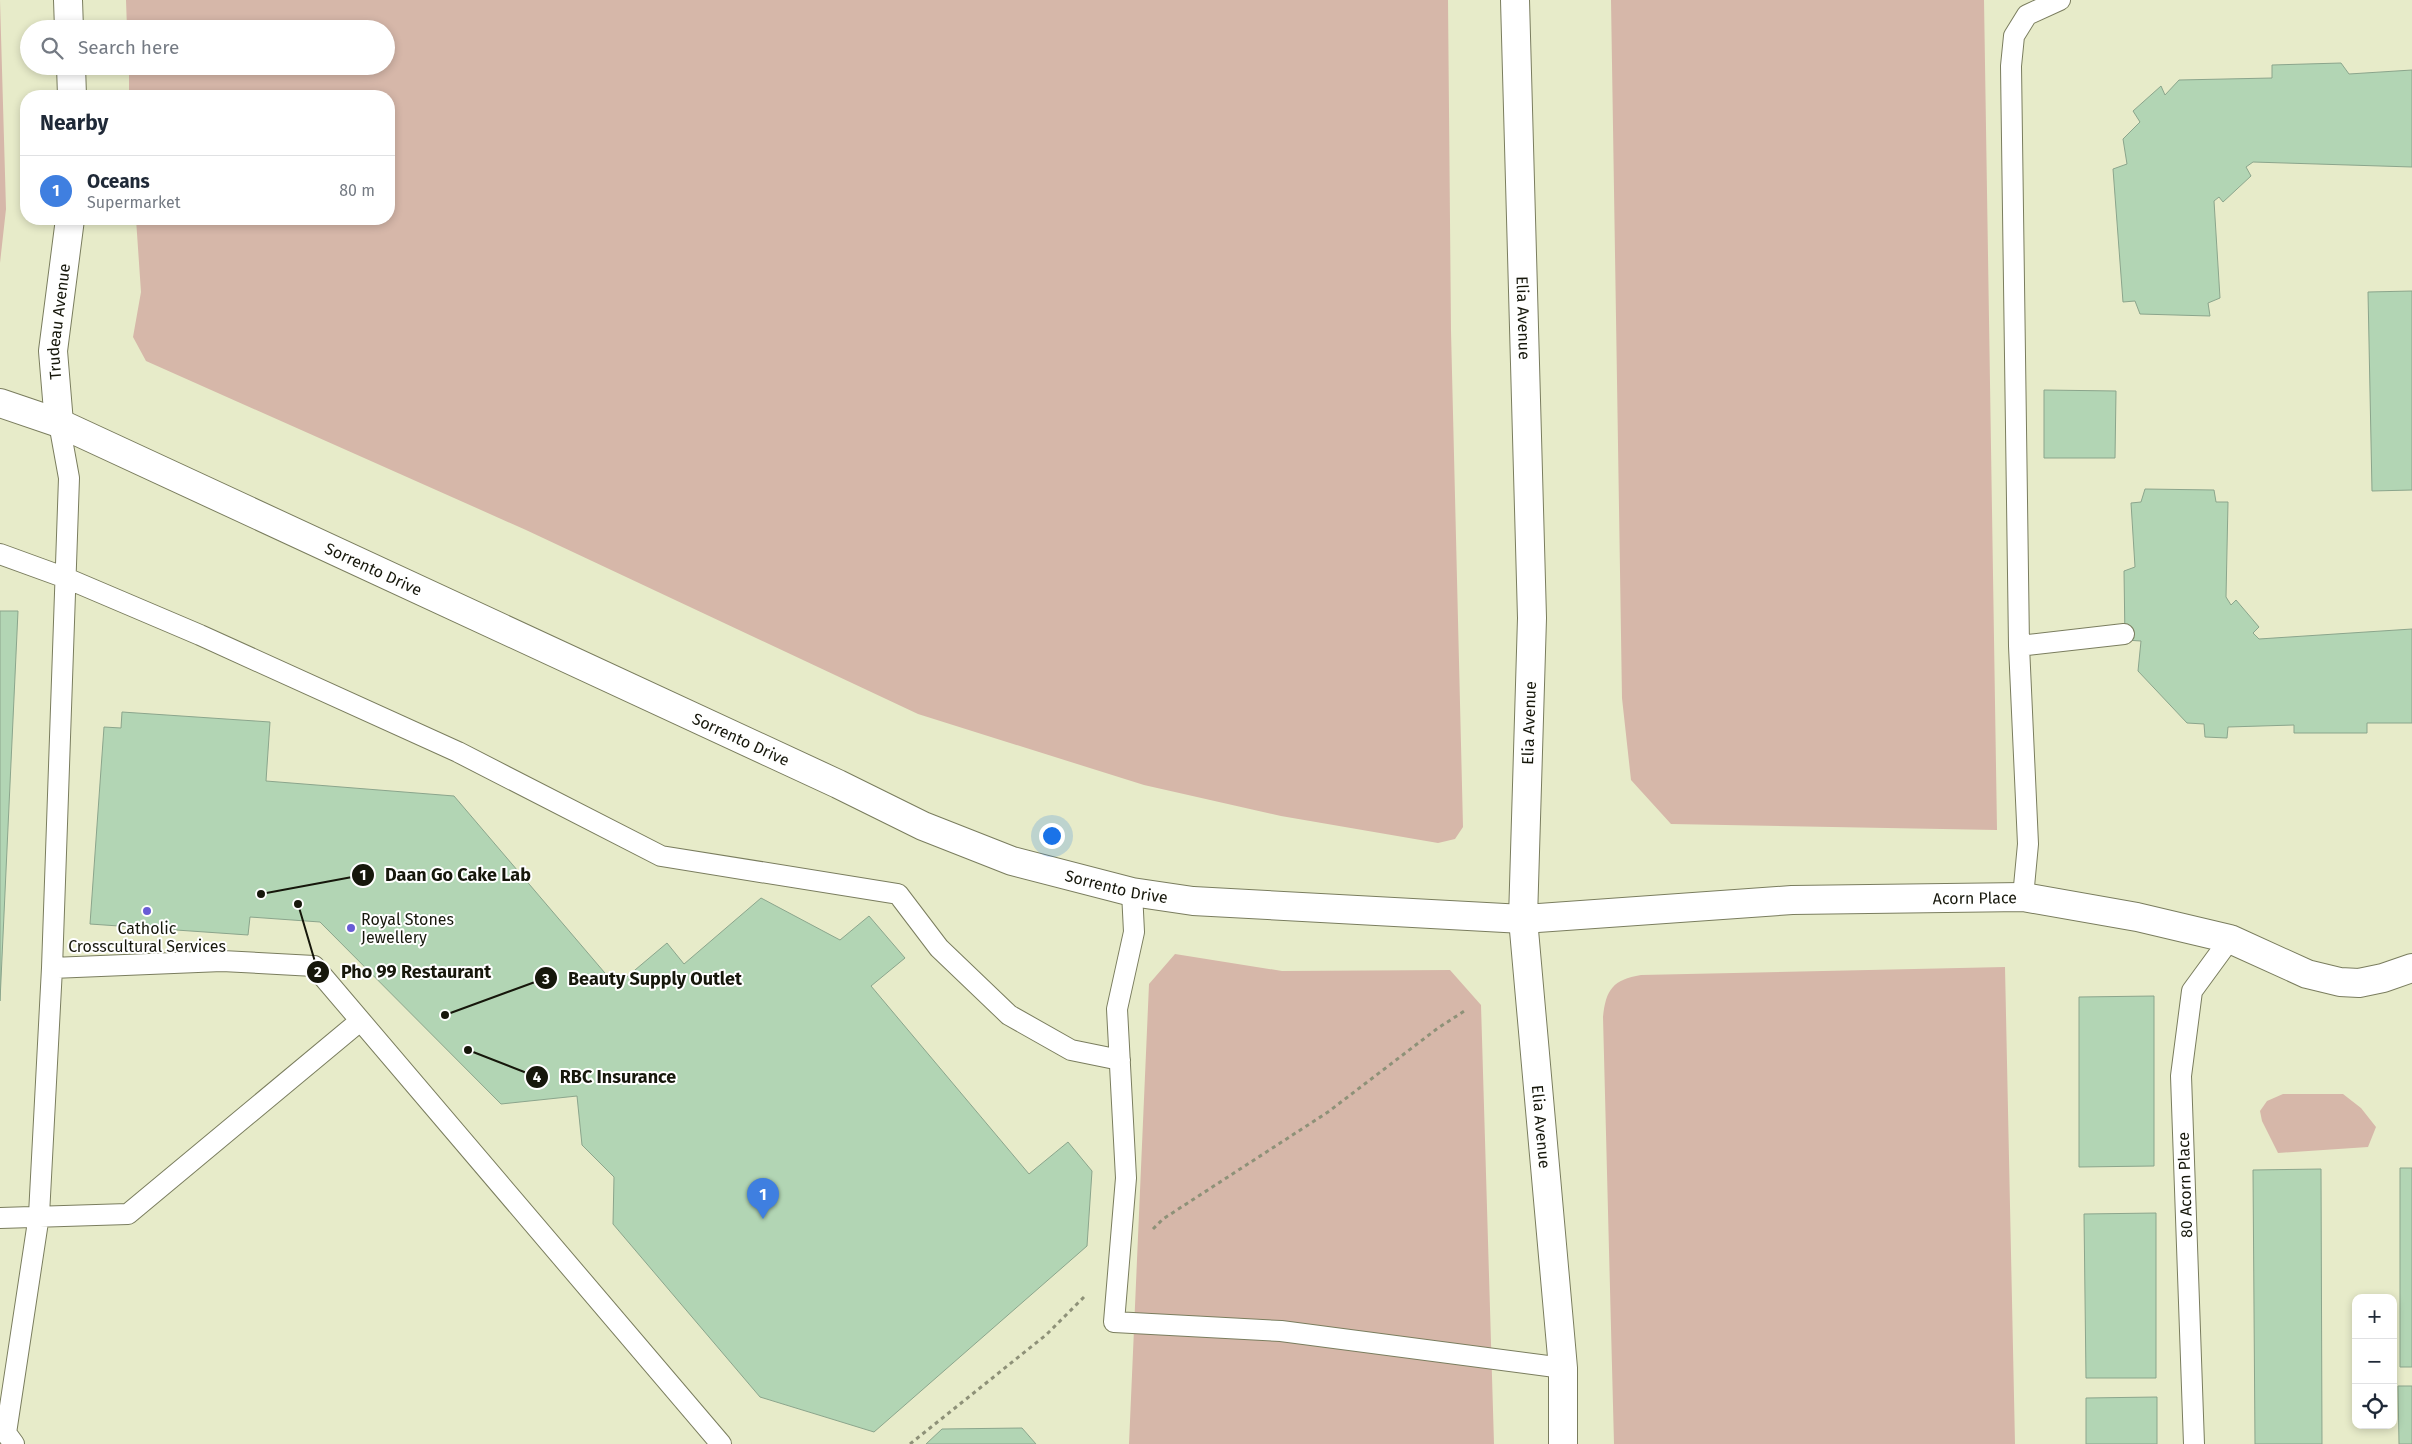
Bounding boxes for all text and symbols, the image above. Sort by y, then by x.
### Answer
search box [20,20,395,75]
icon: search [38,34,66,62]
text: Search here [78,36,179,59]
text: Nearby [40,110,108,136]
text: Oceans [87,170,150,193]
text: 1 [52,181,60,200]
text: 80 m [339,181,375,200]
text: Supermarket [87,193,181,212]
street label: Trudeau Avenue [43,262,74,380]
street label: Elia Avenue [1513,276,1534,360]
street label: Sorrento Drive [322,538,425,599]
street label: Elia Avenue [1518,681,1540,765]
street label: Sorrento Drive [689,708,793,770]
your location [1039,823,1065,849]
callout: Daan Go Cake Lab [350,858,541,891]
text: Daan Go Cake Lab [385,864,531,886]
text: 1 [360,866,366,884]
street label: Sorrento Drive [1063,866,1169,907]
street label: Acorn Place [1933,888,2017,908]
marker: Catholic Crosscultural Services [141,905,153,917]
place label: Royal Stones Jewellery [361,910,454,947]
place label: Catholic Crosscultural Services [68,919,226,956]
marker: Royal Stones Jewellery [345,922,357,934]
callout: Pho 99 Restaurant [306,955,501,988]
text: Pho 99 Restaurant [341,961,492,983]
callout: Beauty Supply Outlet [533,962,752,995]
text: 2 [314,963,322,981]
text: Beauty Supply Outlet [568,968,743,990]
text: 3 [541,970,550,988]
callout: RBC Insurance [524,1060,686,1093]
text: RBC Insurance [560,1066,676,1088]
text: 4 [533,1068,542,1086]
street label: Elia Avenue [1528,1084,1555,1169]
street label: 80 Acorn Place [2174,1132,2196,1238]
pin: 1 [747,1178,779,1219]
map controls [2352,1294,2397,1429]
button: + [2352,1294,2397,1339]
button: − [2352,1339,2397,1384]
button: locate [2352,1384,2397,1429]

